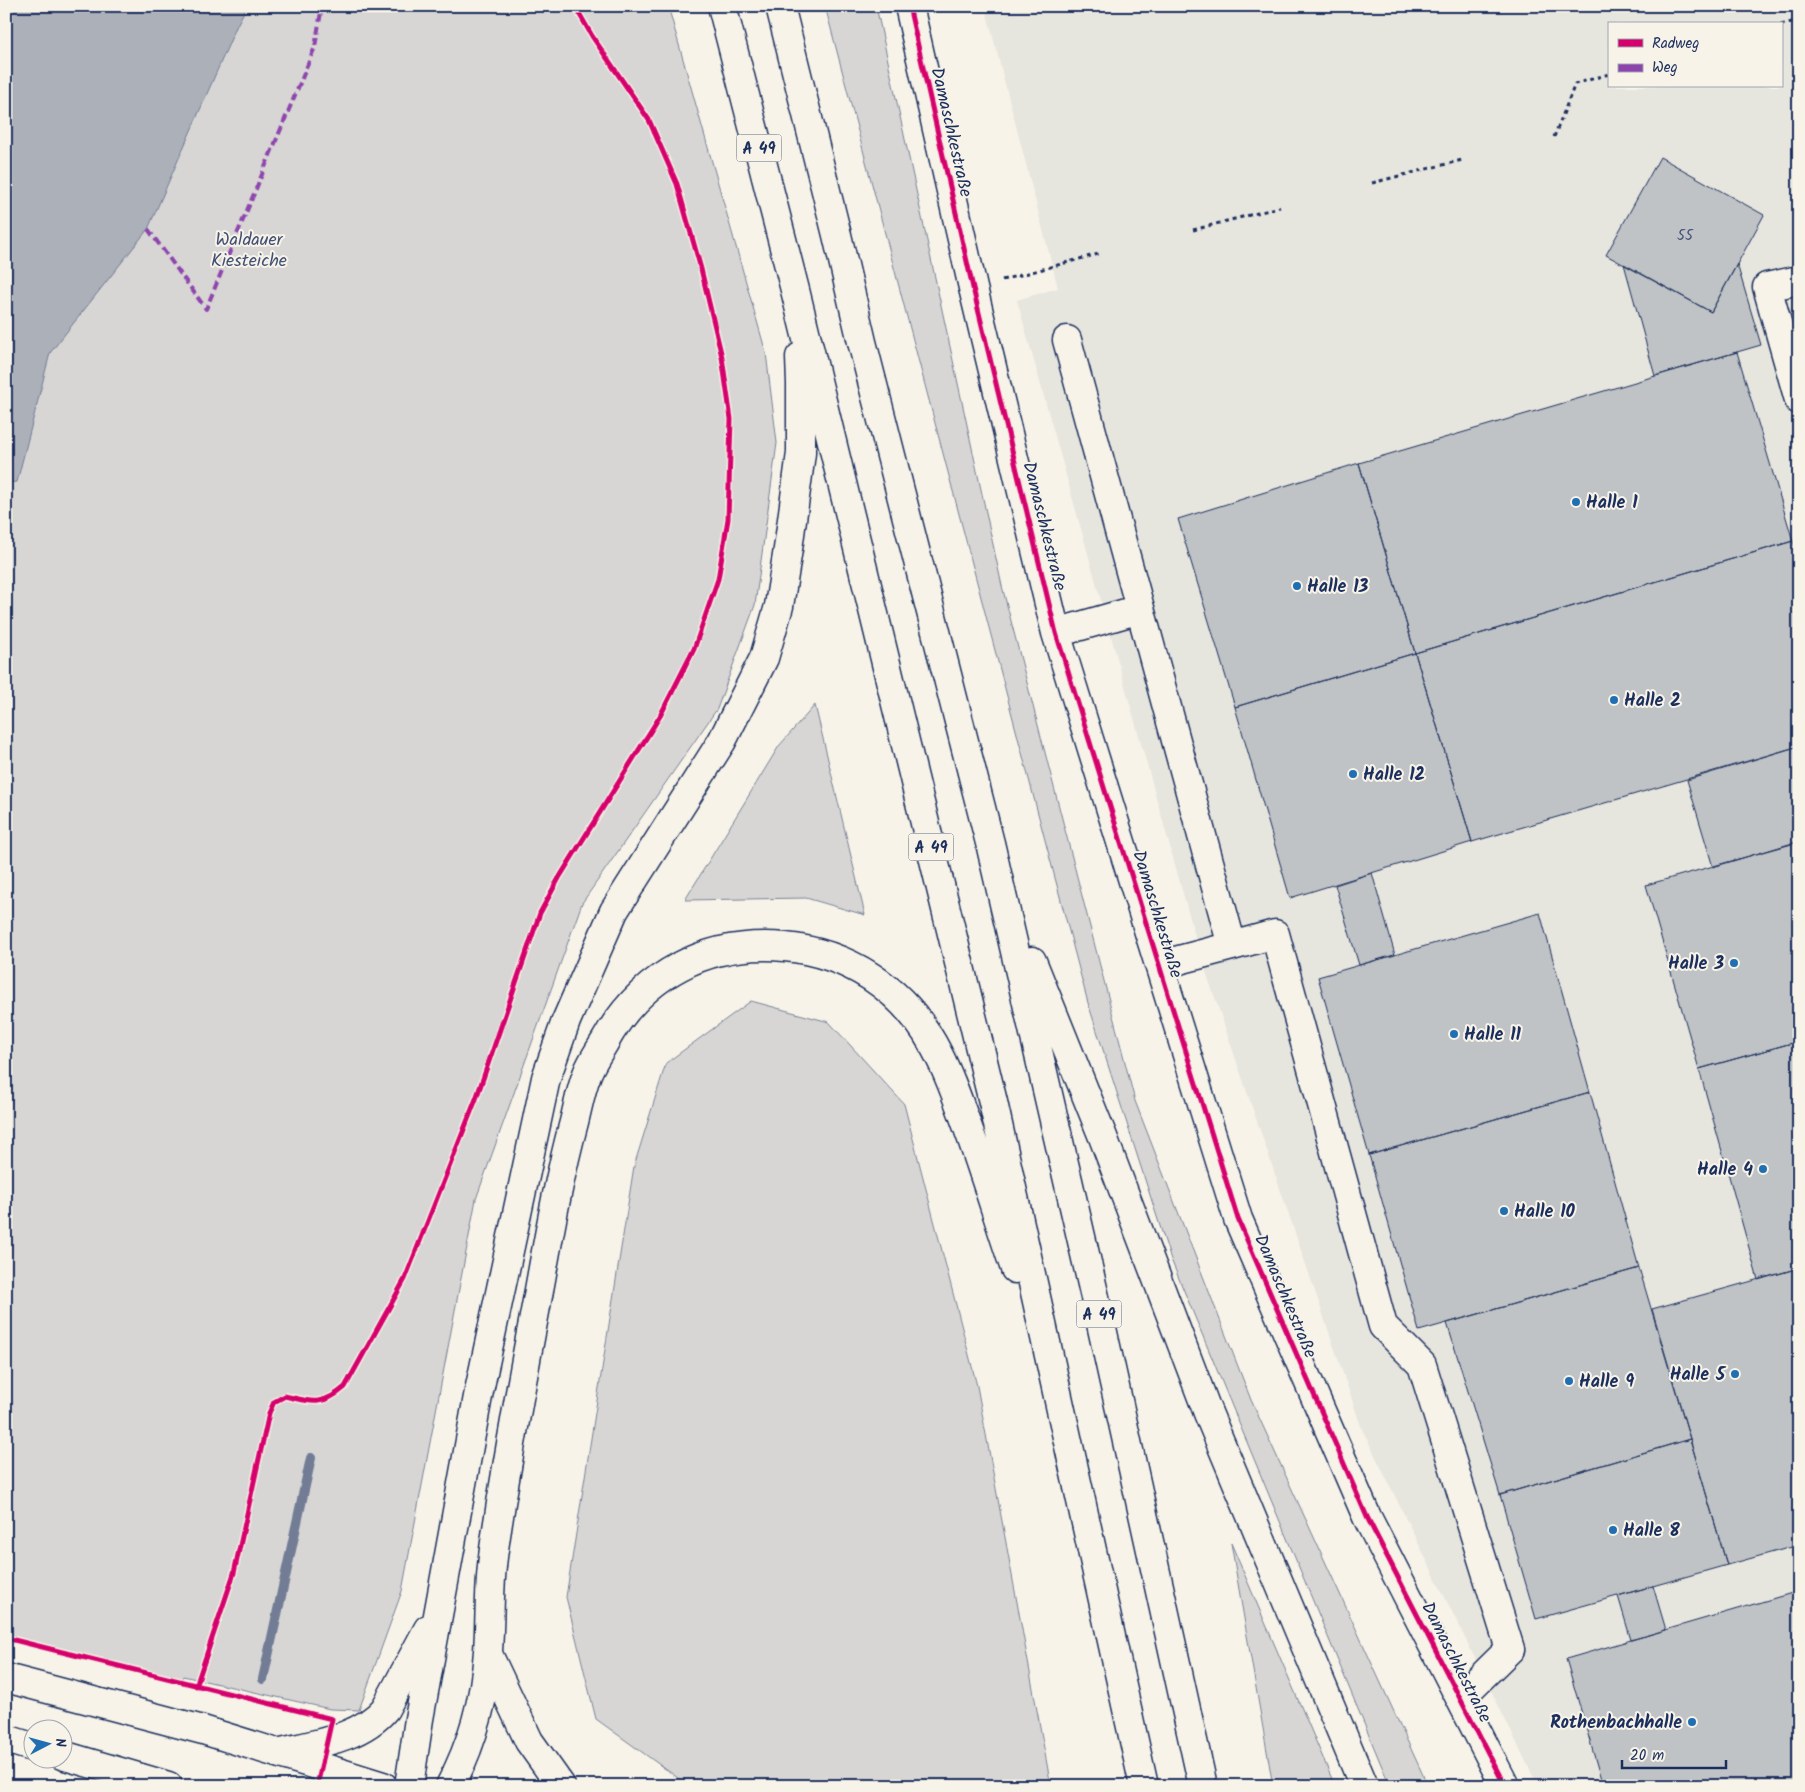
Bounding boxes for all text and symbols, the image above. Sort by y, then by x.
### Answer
legend [1608,22,1782,88]
text: Radweg [1652,32,1699,56]
text: Weg [1652,56,1678,80]
street label: Damaschkestraße [922,65,980,200]
road number: A 49 [736,134,782,162]
house number: 55 [1677,224,1694,248]
park label: Waldauer Kiesteiche [211,226,287,276]
street label: Damaschkestraße [1013,459,1074,594]
place label: Halle 1 [1586,489,1638,518]
marker: Halle 1 [1570,496,1582,508]
place label: Halle 13 [1307,573,1369,602]
marker: Halle 13 [1291,580,1303,592]
place label: Halle 2 [1624,687,1681,716]
marker: Halle 2 [1608,694,1620,706]
place label: Halle 12 [1363,761,1425,790]
marker: Halle 12 [1347,768,1359,780]
road number: A 49 [908,834,954,860]
street label: Damaschkestraße [1123,847,1190,982]
place label: Halle 3 [1668,950,1724,979]
marker: Halle 3 [1728,957,1740,969]
place label: Halle 11 [1464,1021,1522,1050]
marker: Halle 11 [1448,1028,1460,1040]
place label: Halle 4 [1697,1156,1753,1185]
marker: Halle 4 [1757,1163,1769,1175]
place label: Halle 10 [1514,1198,1576,1227]
marker: Halle 10 [1498,1205,1510,1217]
street label: Damaschkestraße [1245,1230,1324,1363]
road number: A 49 [1076,1300,1122,1328]
place label: Halle 5 [1670,1361,1727,1390]
place label: Halle 9 [1579,1368,1634,1397]
marker: Halle 5 [1729,1368,1741,1380]
marker: Halle 9 [1563,1375,1575,1387]
place label: Halle 8 [1623,1517,1680,1546]
marker: Halle 8 [1607,1524,1619,1536]
street label: Damaschkestraße [1413,1597,1499,1728]
place label: Rothenbachhalle [1550,1709,1682,1738]
marker: Rothenbachhalle [1686,1716,1698,1728]
north arrow [22,1720,72,1770]
text: N [49,1737,71,1748]
scale bar [1622,1737,1726,1769]
text: 20 m [1630,1744,1664,1768]

